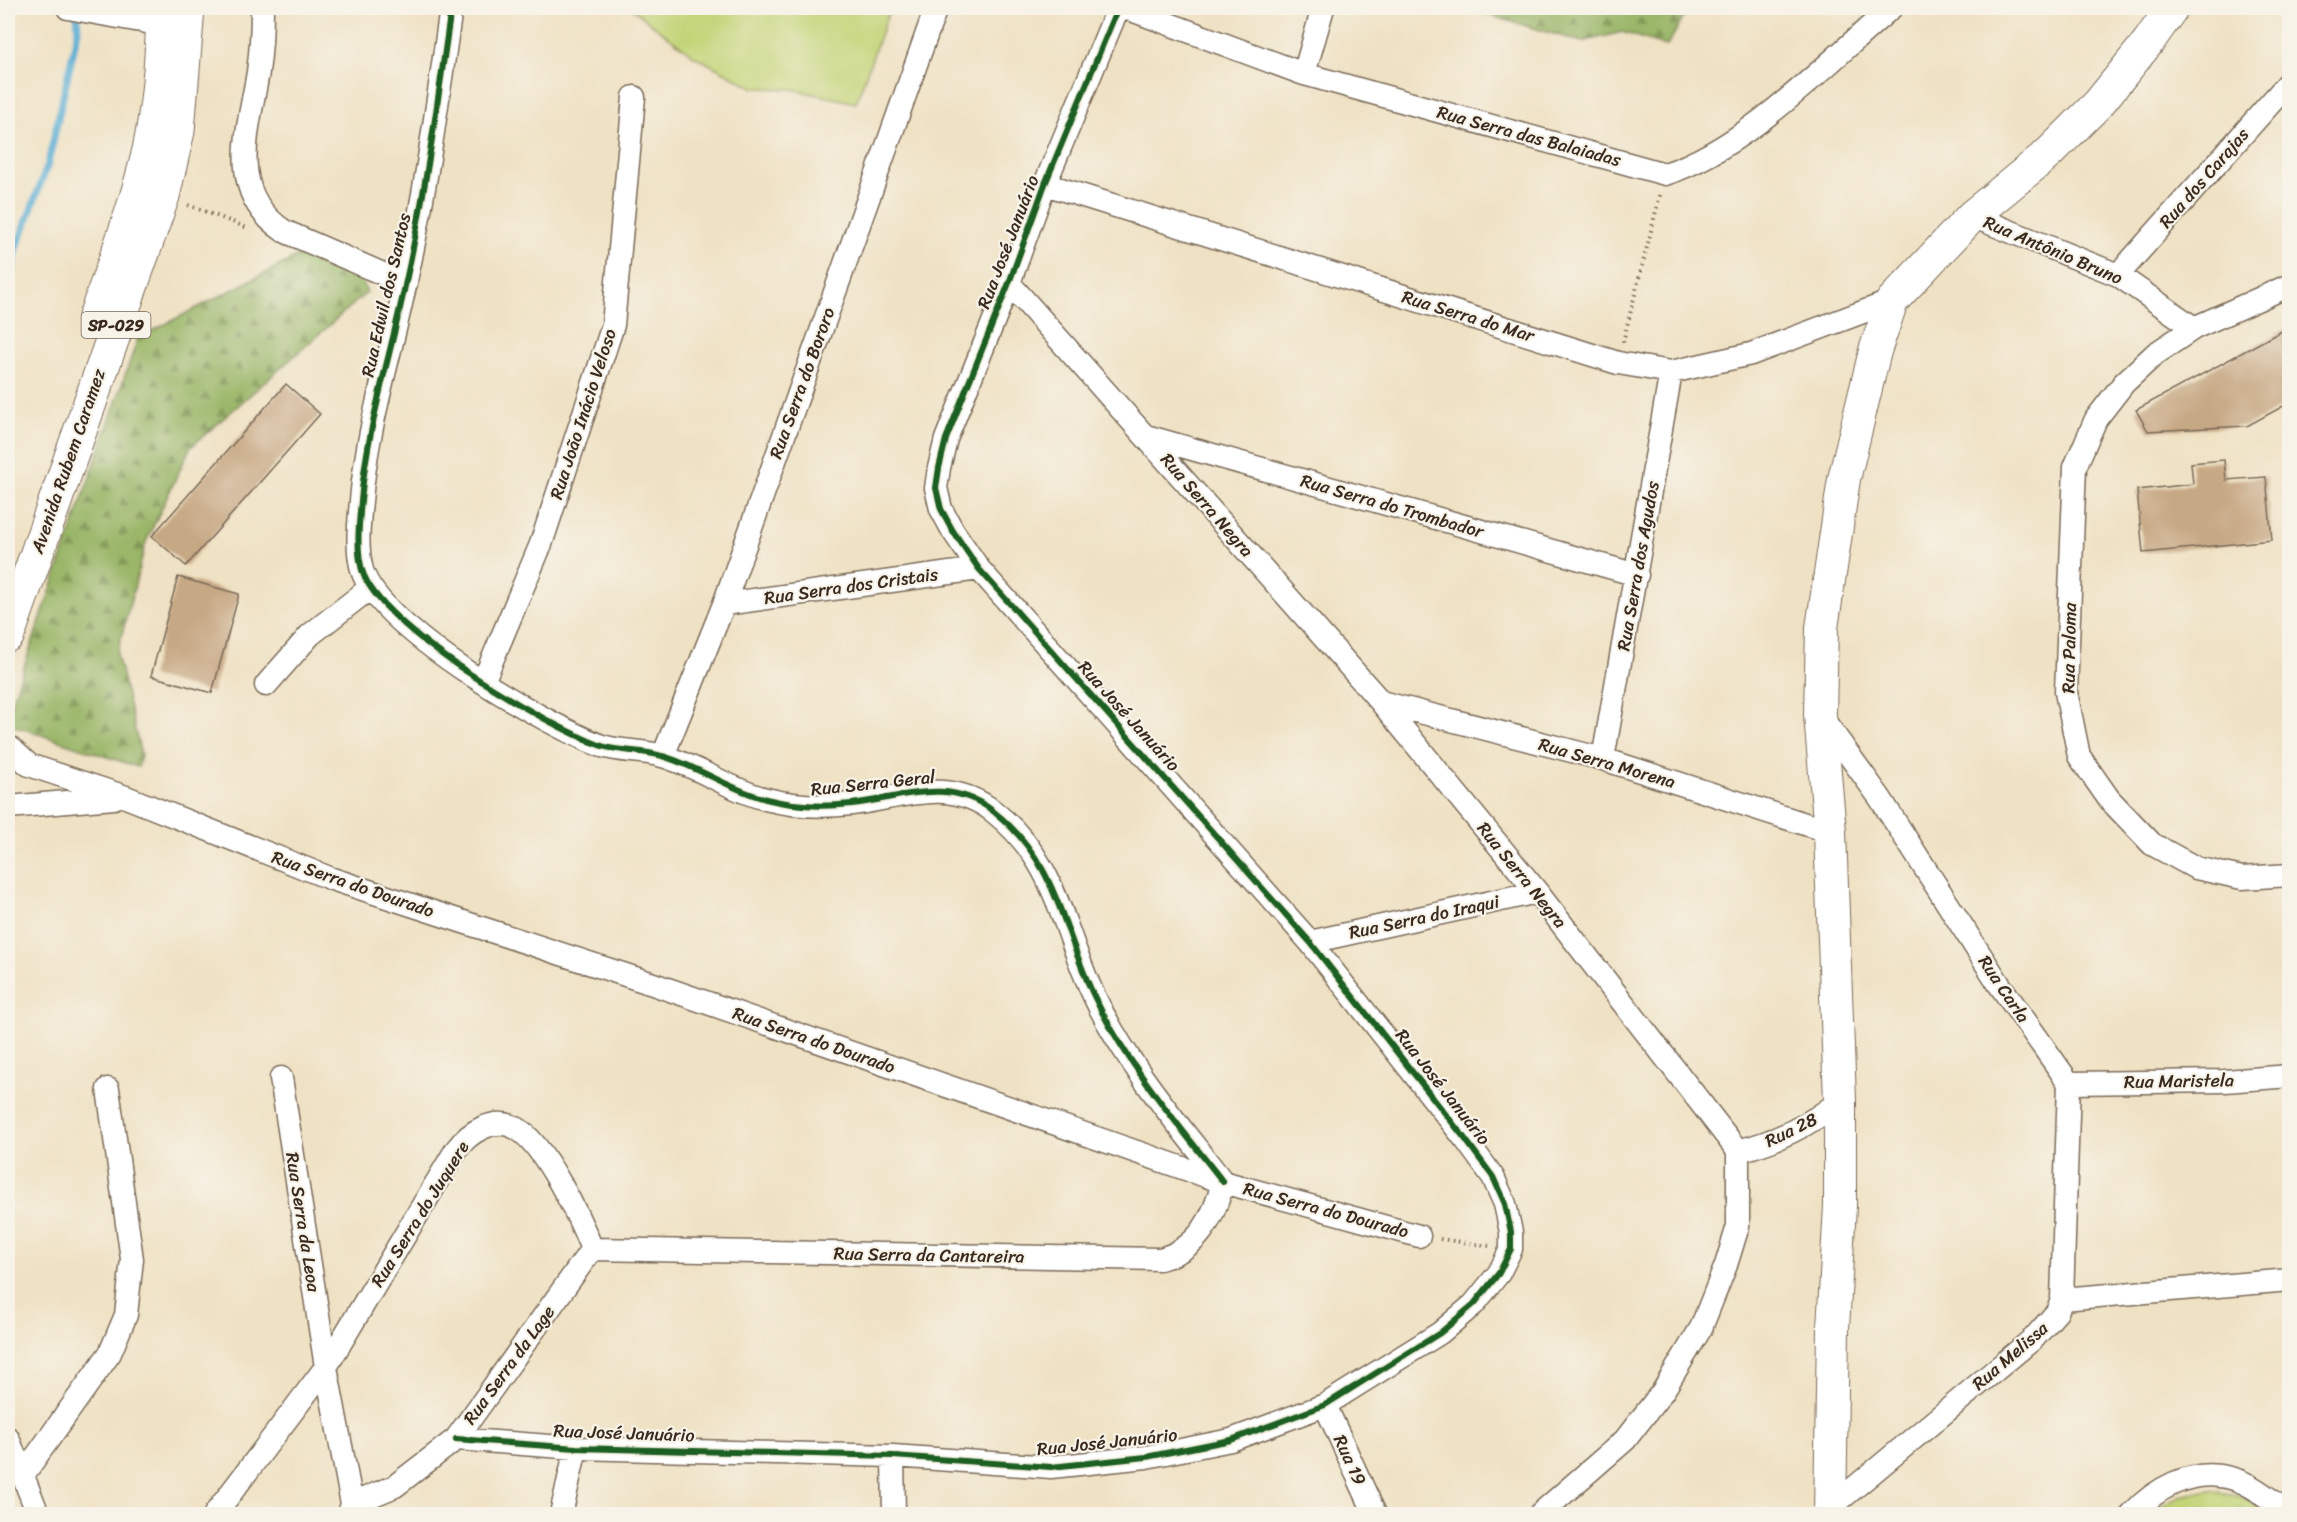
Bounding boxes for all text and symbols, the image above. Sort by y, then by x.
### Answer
street label: Rua Serra das Balaiadas [1433,96,1625,176]
street label: Rua dos Carajas [2151,120,2258,236]
street label: Rua José Januário [968,170,1048,314]
street label: Rua Antônio Bruno [1978,206,2128,294]
street label: Rua Edwil dos Santos [352,209,421,380]
street label: Rua Serra do Mar [1398,281,1540,352]
street label: Rua Serra do Bororo [760,303,844,463]
road number: SP-029 [82,312,150,338]
street label: Rua João Inácio Veloso [540,324,626,504]
street label: Avenida Rubem Caramez [21,364,115,559]
street label: Rua Serra Negra [1152,445,1262,565]
street label: Rua Serra do Trombador [1297,465,1489,548]
street label: Rua Serra dos Agudos [1607,478,1669,653]
street label: Rua Serra dos Cristais [762,558,941,614]
street label: Rua Paloma [2052,601,2086,694]
street label: Rua José Januário [1070,653,1188,779]
street label: Rua Serra Morena [1535,728,1679,798]
street label: Rua Serra Geral [809,760,938,805]
street label: Rua Serra Negra [1469,814,1575,936]
street label: Rua Serra do Dourado [267,841,439,927]
street label: Rua Serra do Iraqui [1346,885,1503,949]
street label: Rua Carla [1969,949,2039,1029]
street label: Rua Serra do Dourado [728,997,900,1083]
street label: Rua José Januário [1387,1022,1499,1152]
street label: Rua Maristela [2124,1064,2234,1098]
street label: Rua 28 [1759,1103,1823,1157]
street label: Rua Serra do Juquere [362,1134,478,1294]
street label: Rua Serra da Leoa [276,1150,330,1295]
street label: Rua Serra do Dourado [1240,1173,1412,1248]
street label: Rua Serra da Cantareira [833,1237,1025,1273]
street label: Rua Serra da Lage [454,1298,564,1432]
street label: Rua Melissa [1964,1313,2056,1399]
street label: Rua José Januário [553,1415,695,1451]
street label: Rua José Januário [1035,1419,1179,1465]
street label: Rua 19 [1324,1429,1376,1491]

